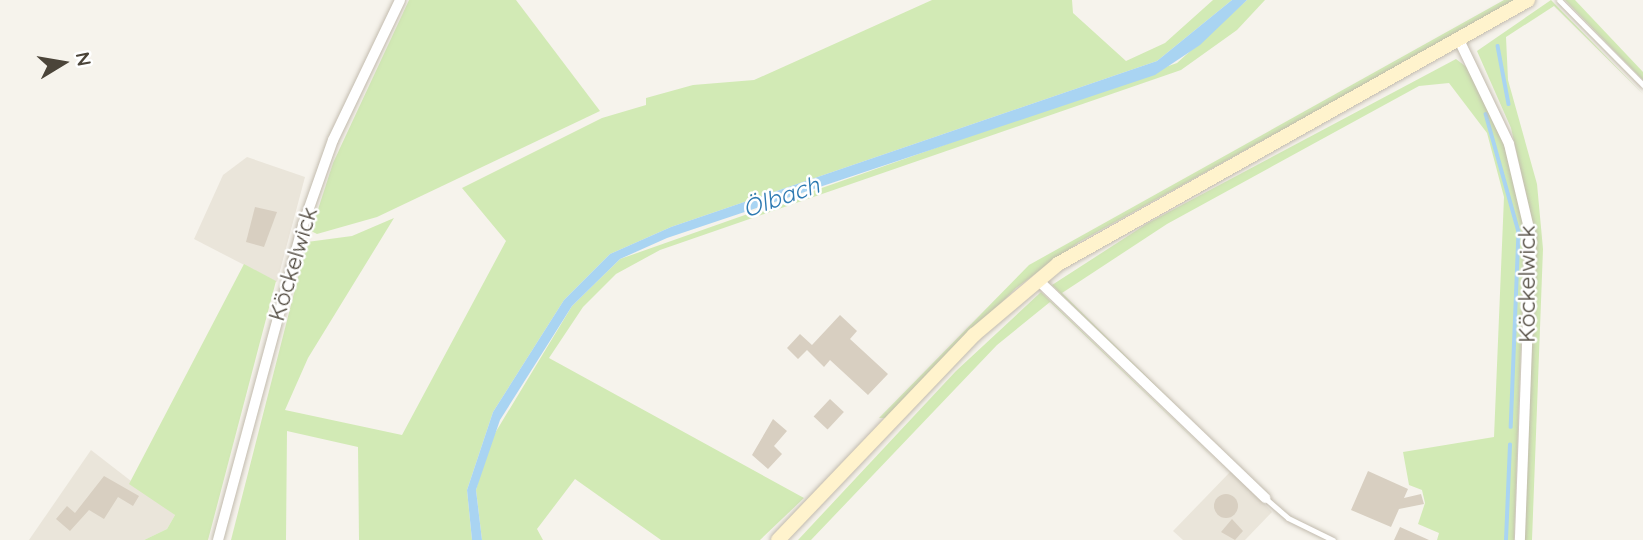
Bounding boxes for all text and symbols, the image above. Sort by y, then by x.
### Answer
north arrow [28,28,98,98]
text: N [71,50,97,68]
water label: Ölbach [739,171,823,223]
street label: Köckelwick [263,204,323,324]
street label: Köckelwick [1513,225,1541,343]

